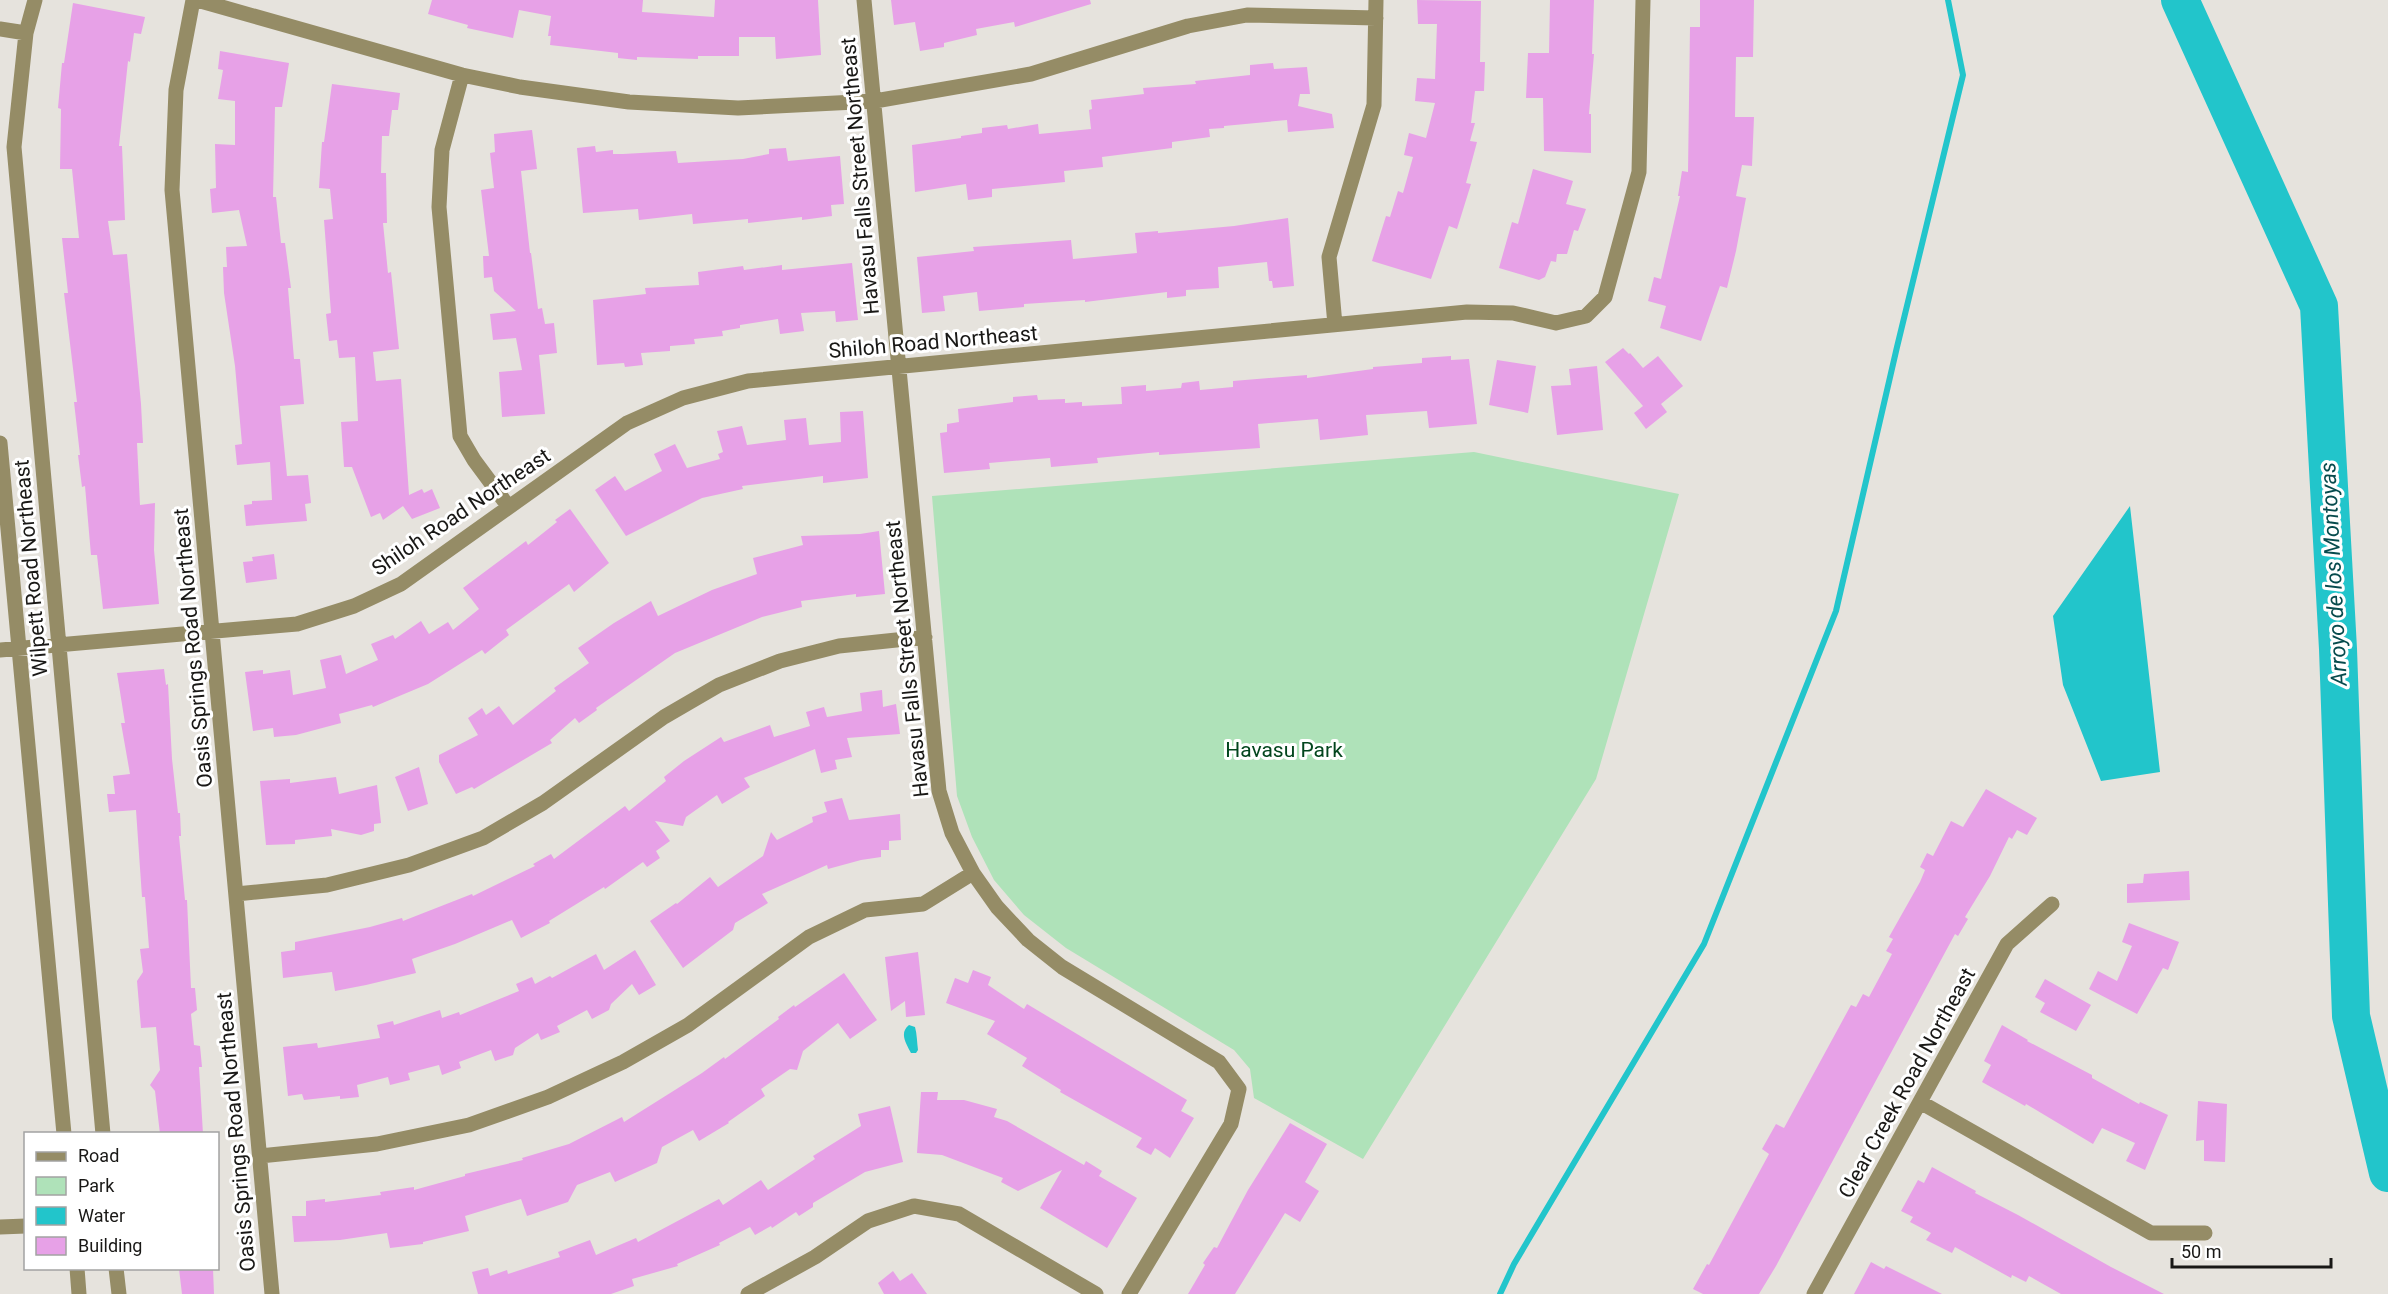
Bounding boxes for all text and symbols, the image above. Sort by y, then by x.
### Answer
street label: Havasu Falls Street Northeast [836,36,884,316]
street label: Shiloh Road Northeast [828,321,1039,363]
street label: Shiloh Road Northeast [367,443,555,581]
street label: Wilpett Road Northeast [10,459,52,677]
water label: Arroyo de los Montoyas [2315,461,2352,688]
street label: Oasis Springs Road Northeast [169,507,217,789]
street label: Havasu Falls Street Northeast [881,519,933,799]
park label: Havasu Park [1225,738,1343,762]
street label: Clear Creek Road Northeast [1834,964,1980,1202]
street label: Oasis Springs Road Northeast [212,991,260,1273]
legend [24,1132,219,1270]
text: Road [78,1145,119,1166]
text: Park [78,1175,115,1196]
text: Water [78,1205,125,1226]
scale bar [2172,1231,2331,1269]
text: Building [78,1235,142,1256]
text: 50 m [2181,1241,2221,1262]

